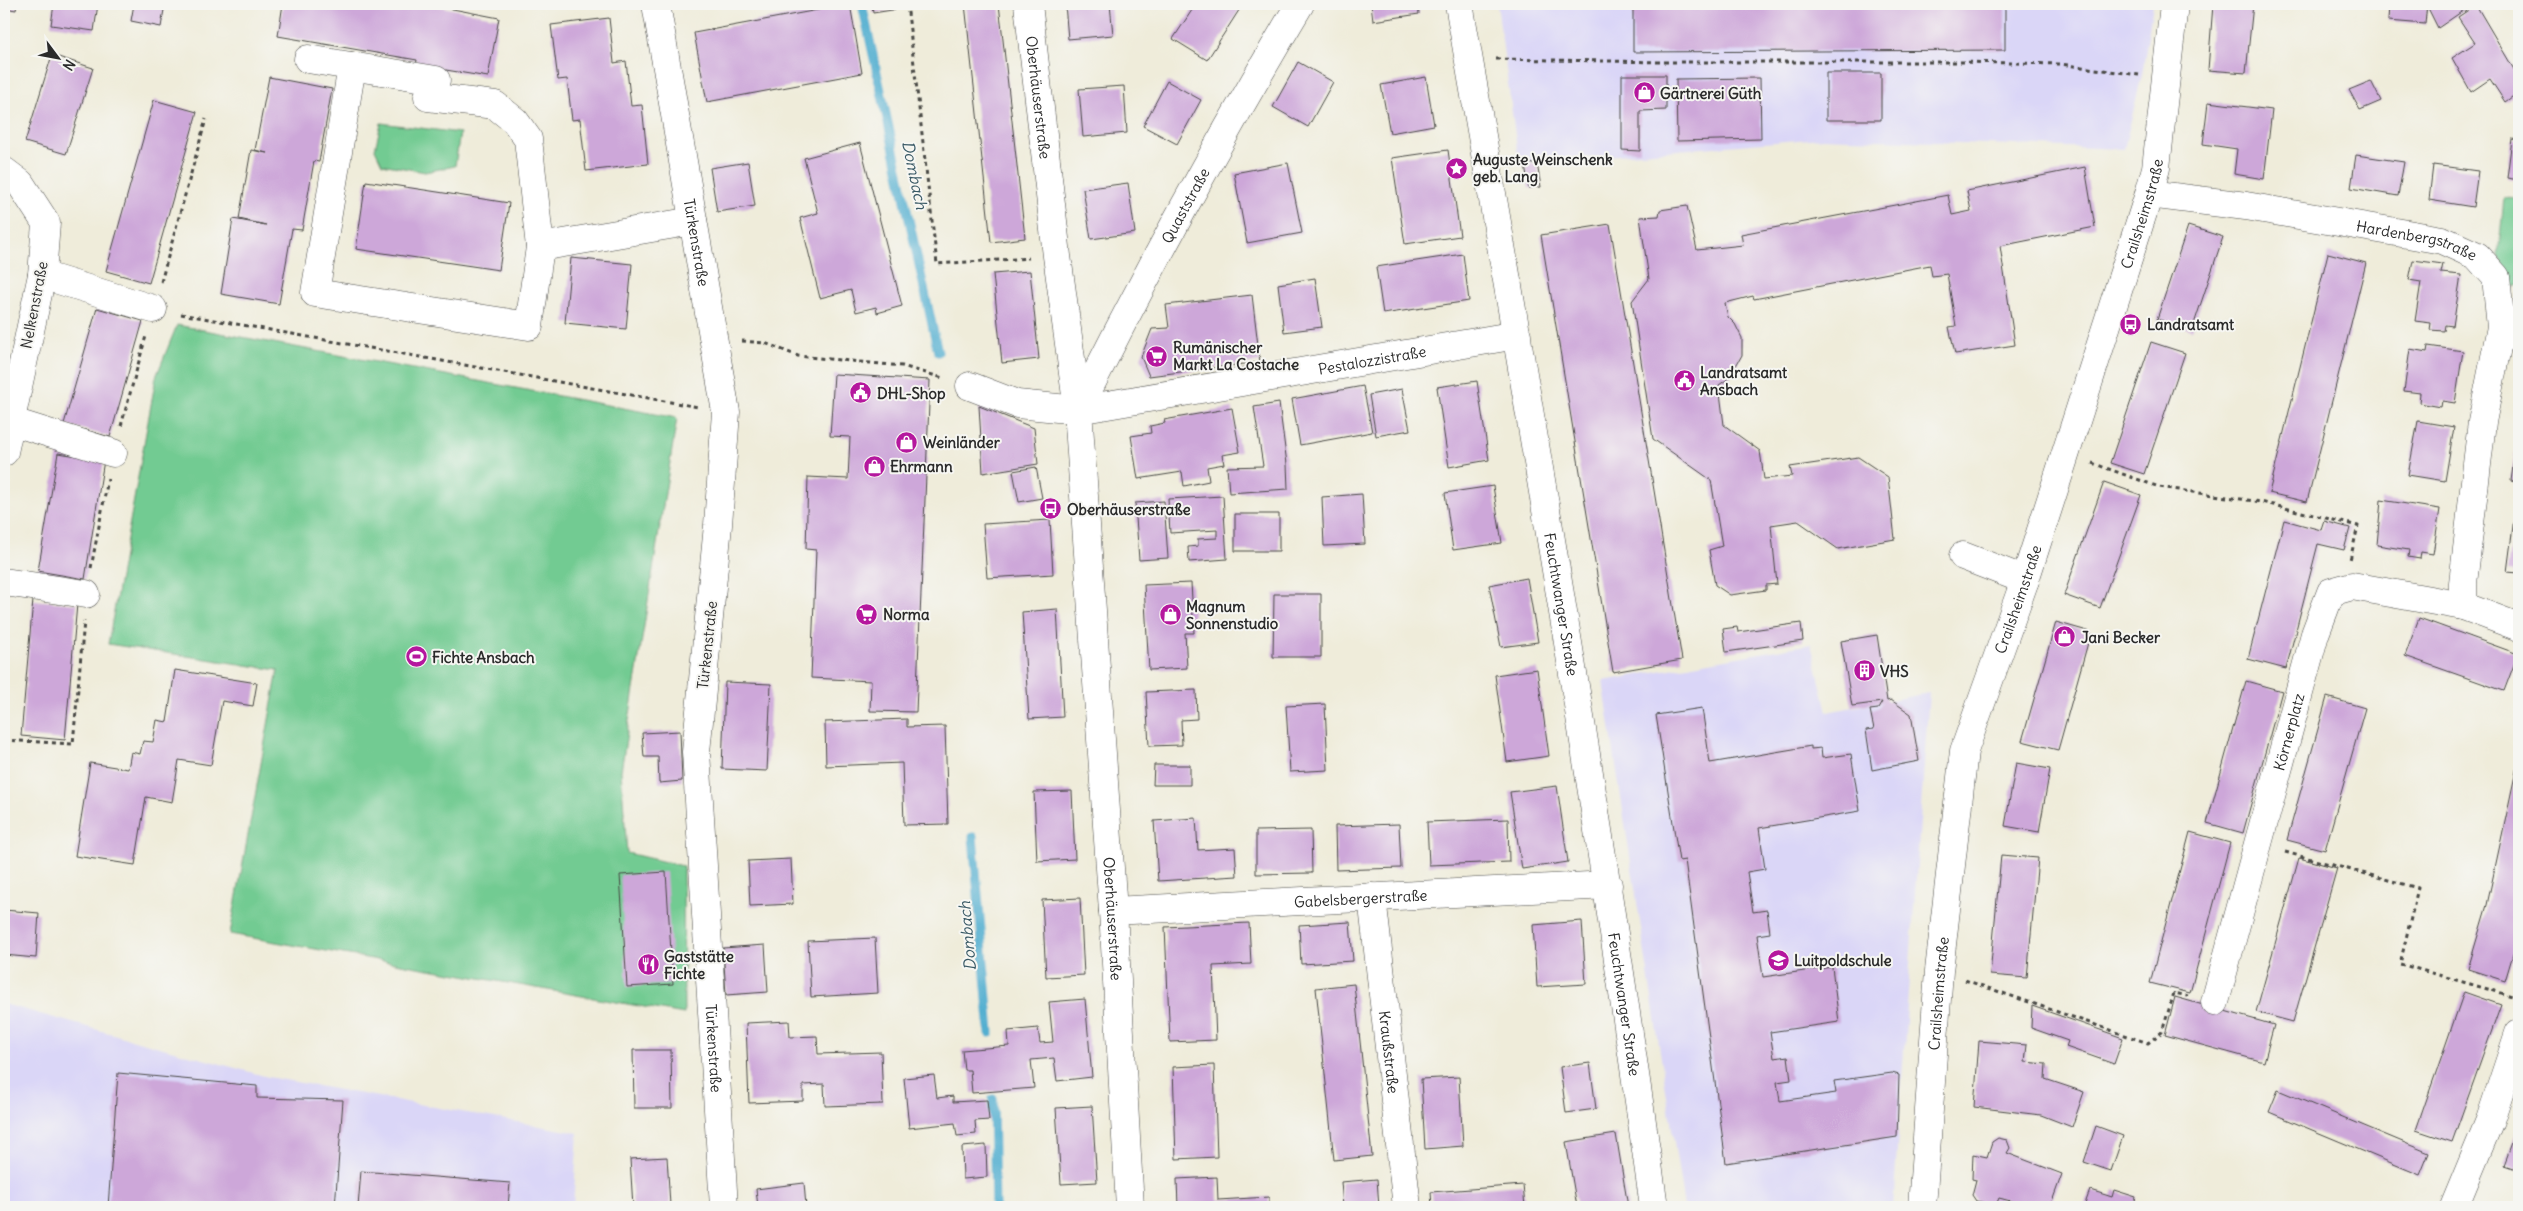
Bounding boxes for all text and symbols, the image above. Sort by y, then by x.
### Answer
north arrow [32,32,82,82]
street label: Oberhäuserstraße [1022,35,1055,160]
text: N [59,56,79,74]
shop icon: Gärtnerei Güth [1632,81,1656,105]
place label: Gärtnerei Güth [1660,84,1762,103]
water label: Dombach [898,139,932,212]
place label: Auguste Weinschenk geb. Lang [1473,150,1613,187]
place icon: Auguste Weinschenk geb. Lang [1445,156,1469,180]
street label: Crailsheimstraße [2116,158,2166,271]
street label: Quaststraße [1157,164,1213,246]
street label: Türkenstraße [680,197,714,288]
street label: Hardenbergstraße [2355,216,2480,264]
street label: Nelkenstraße [16,260,52,350]
bus stop icon: Landratsamt [2119,312,2143,336]
place label: Landratsamt [2147,315,2235,334]
place label: Rumänischer Markt La Costache [1173,338,1299,374]
street label: Pestalozzistraße [1317,341,1427,378]
supermarket icon: Rumänischer Markt La Costache [1145,344,1169,368]
place label: Landratsamt Ansbach [1700,363,1788,399]
public building icon: Landratsamt Ansbach [1672,369,1696,393]
public building icon: DHL-Shop [849,381,873,405]
place label: DHL-Shop [877,384,946,404]
shop icon: Weinländer [895,430,919,454]
place label: Weinländer [923,433,1001,452]
shop icon: Ehrmann [862,454,886,478]
place label: Ehrmann [890,457,953,476]
bus stop icon: Oberhäuserstraße [1039,497,1063,521]
place label: Oberhäuserstraße [1067,500,1191,519]
street label: Feuchtwanger Straße [1540,531,1583,677]
street label: Crailsheimstraße [1990,542,2045,656]
place label: Magnum Sonnenstudio [1186,597,1279,633]
street label: Türkenstraße [693,600,721,690]
supermarket icon: Norma [855,602,879,626]
shop icon: Magnum Sonnenstudio [1158,603,1182,627]
place label: Norma [883,605,930,624]
shop icon: Jani Becker [2053,625,2077,649]
place label: Jani Becker [2081,628,2161,647]
sports icon: Fichte Ansbach [404,645,428,669]
place label: Fichte Ansbach [432,648,535,667]
building icon: VHS [1852,659,1876,683]
place label: VHS [1880,662,1909,681]
street label: Körnerplatz [2269,691,2308,773]
street label: Oberhäuserstraße [1100,856,1126,981]
street label: Gabelsbergerstraße [1293,885,1428,911]
water label: Dombach [954,900,980,972]
street label: Feuchtwanger Straße [1604,931,1645,1077]
street label: Crailsheimstraße [1924,936,1952,1051]
place label: Gaststätte Fichte [664,947,734,983]
school or university icon: Luitpoldschule [1766,948,1790,972]
place label: Luitpoldschule [1794,951,1892,971]
restaurant icon: Gaststätte Fichte [636,953,660,977]
street label: Türkenstraße [702,1003,726,1093]
street label: Kraußstraße [1375,1010,1404,1095]

